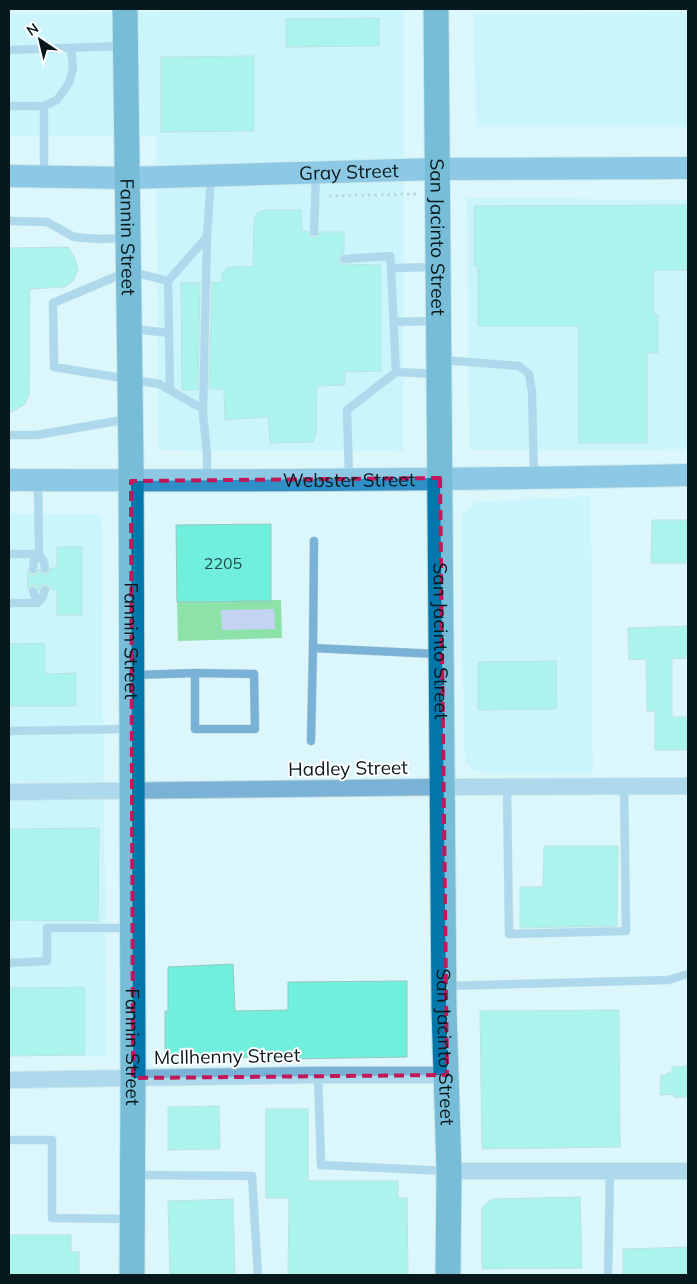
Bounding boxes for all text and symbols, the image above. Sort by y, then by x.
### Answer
north arrow [15,15,65,65]
text: N [23,19,42,40]
street label: Gray Street [299,158,399,185]
street label: San Jacinto Street [425,158,450,316]
street label: Fannin Street [115,178,141,296]
street label: Webster Street [283,467,416,492]
house number: 2205 [204,553,242,573]
street label: San Jacinto Street [428,562,454,720]
street label: Fannin Street [119,582,144,700]
street label: Hadley Street [288,755,408,781]
street label: San Jacinto Street [432,968,460,1126]
street label: Fannin Street [121,988,145,1106]
street label: McIlhenny Street [154,1043,301,1069]

